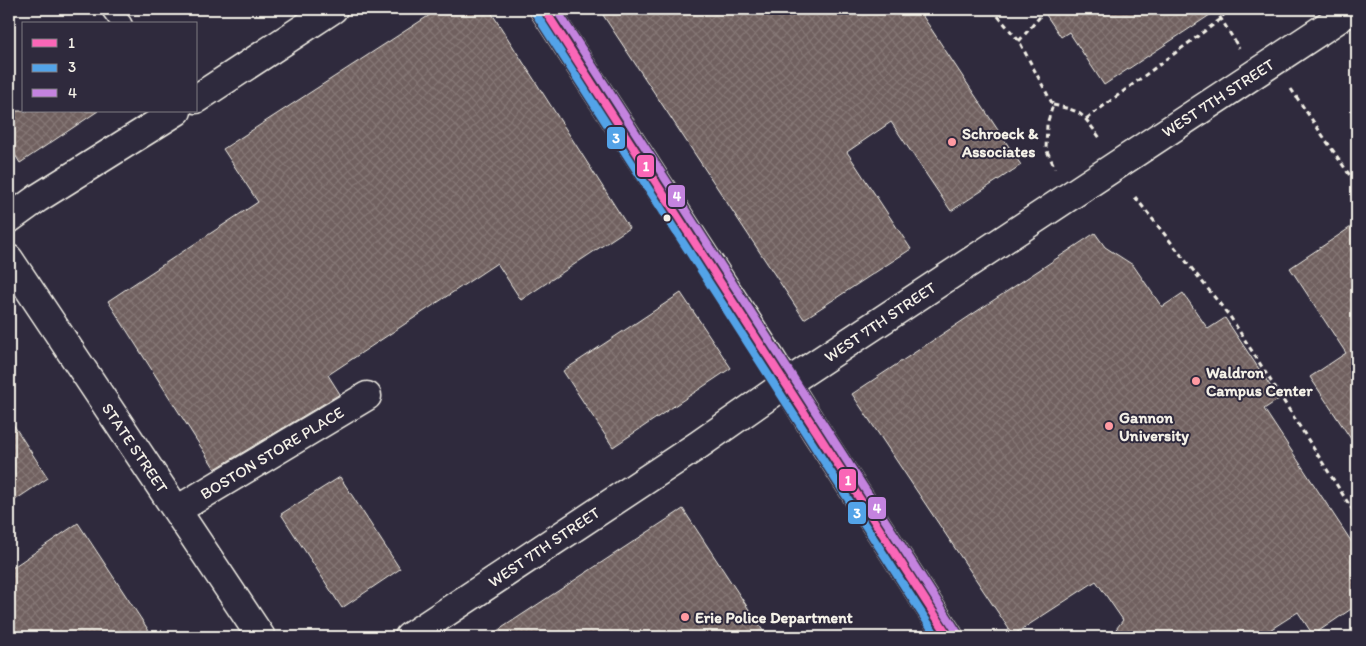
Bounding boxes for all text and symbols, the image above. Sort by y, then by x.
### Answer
legend [22,22,198,112]
text: 1 [68,34,75,52]
street label: WEST 7TH STREET [1158,55,1278,141]
text: 3 [68,58,76,76]
text: 4 [68,84,77,102]
place label: Schroeck & Associates [961,124,1039,161]
line badge: 3 [606,126,626,150]
text: 3 [612,130,620,147]
marker: Schroeck & Associates [946,136,958,148]
line badge: 1 [636,154,655,178]
text: 1 [643,158,650,175]
line badge: 4 [667,184,686,208]
text: 4 [673,188,682,205]
unlabelled marker [662,213,672,223]
street label: WEST 7TH STREET [821,278,939,366]
place label: Waldron Campus Center [1206,363,1313,401]
marker: Waldron Campus Center [1190,375,1202,387]
street label: STATE STREET [98,399,172,497]
street label: BOSTON STORE PLACE [197,403,347,503]
place label: Gannon University [1119,408,1189,446]
marker: Gannon University [1103,420,1115,432]
line badge: 1 [838,468,857,492]
text: 1 [845,472,852,489]
line badge: 4 [867,496,887,520]
text: 4 [873,500,882,517]
line badge: 3 [847,501,867,525]
street label: WEST 7TH STREET [485,503,603,591]
text: 3 [853,505,861,522]
place label: Erie Police Department [695,608,853,628]
marker: Erie Police Department [679,611,691,623]

